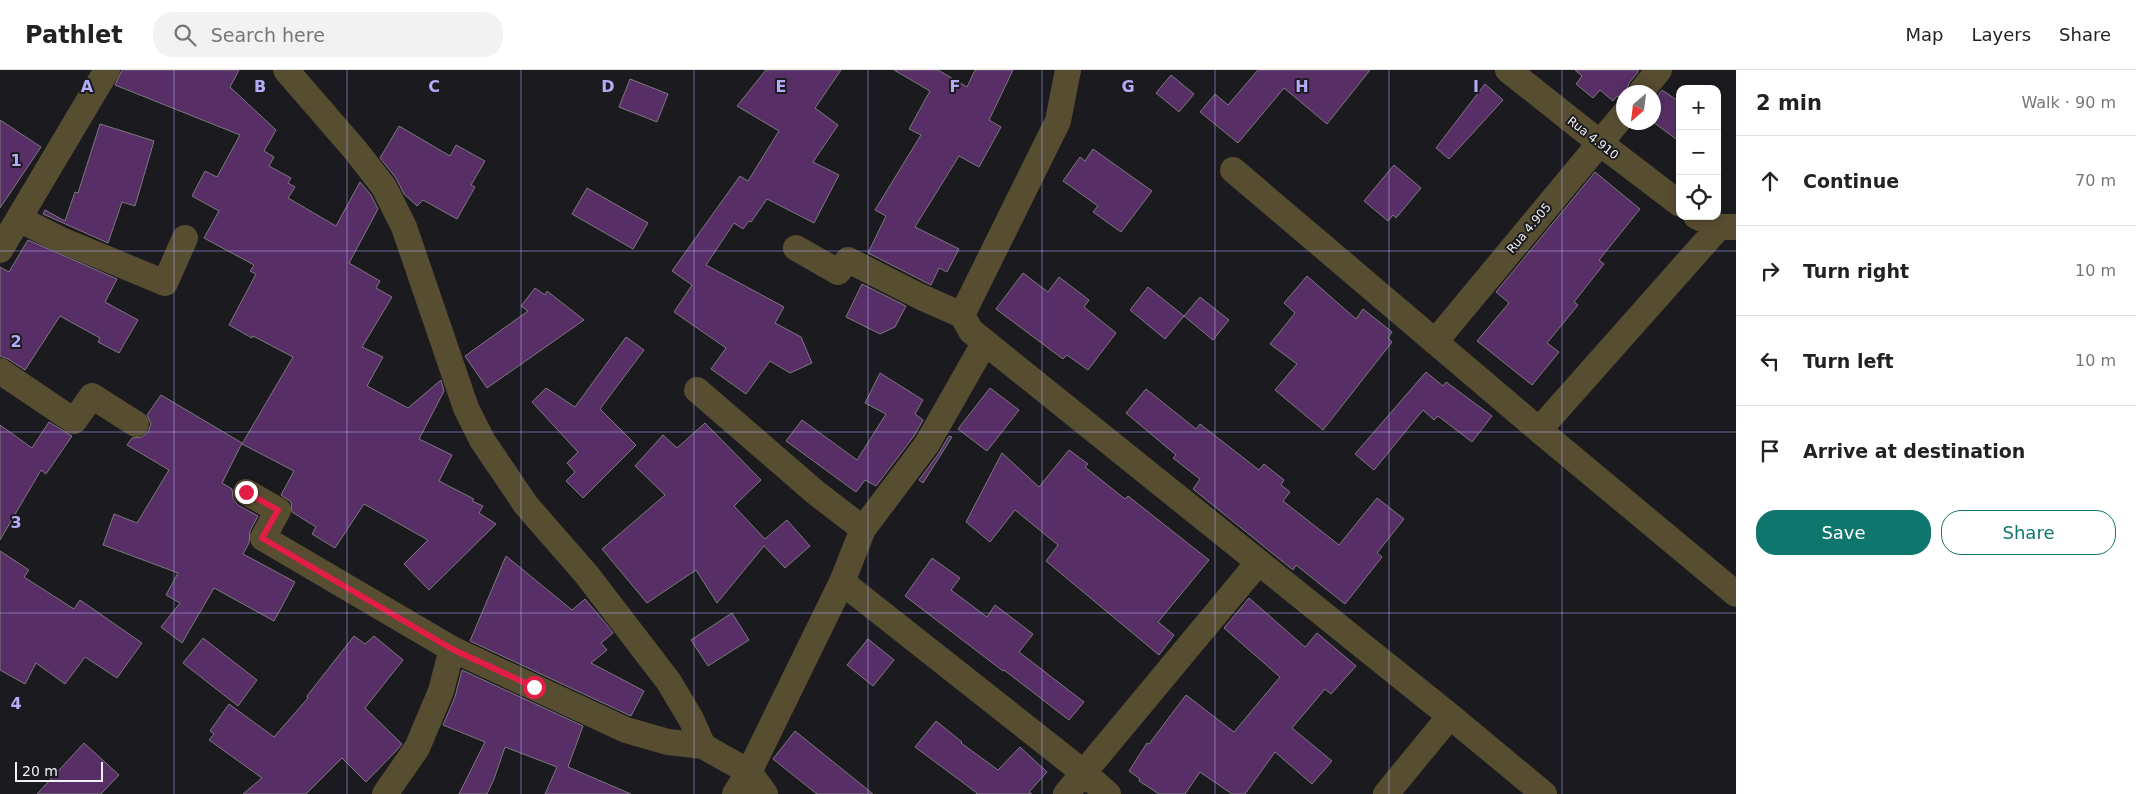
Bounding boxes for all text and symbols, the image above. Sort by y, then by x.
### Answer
search box [153,12,503,57]
text: Pathlet [25,21,123,49]
icon: search [171,21,199,49]
text: Search here [211,24,325,46]
text: Map [1905,24,1943,45]
text: Layers [1971,24,2031,45]
text: Share [2059,24,2111,45]
text: A [81,77,94,96]
text: B [254,77,266,96]
text: C [428,77,440,96]
text: D [601,77,615,96]
text: E [776,77,786,96]
text: F [950,77,960,96]
text: G [1121,77,1135,96]
text: H [1295,77,1309,96]
text: I [1473,77,1479,96]
north arrow [1616,85,1661,130]
map controls [1676,85,1721,220]
button: + [1676,85,1721,130]
text: 2 min [1756,91,1822,115]
text: Walk · 90 m [2021,93,2116,112]
street label: Rua 4.910 [1565,114,1621,162]
button: − [1676,130,1721,175]
text: 1 [10,151,22,170]
icon: ahead [1756,167,1784,195]
text: Continue [1803,170,1899,192]
text: 70 m [2075,171,2116,190]
button: locate [1676,175,1721,220]
street label: Rua 4.905 [1504,200,1554,256]
icon: right [1756,257,1784,285]
text: Turn right [1803,260,1909,282]
text: 10 m [2075,261,2116,280]
text: 2 [10,332,22,351]
icon: left [1756,347,1784,375]
text: Turn left [1803,350,1894,372]
text: 10 m [2075,351,2116,370]
icon: arrive [1756,437,1784,465]
text: Arrive at destination [1803,440,2025,462]
route end [235,481,258,504]
button: Save [1756,510,1931,555]
button: Share [1941,510,2116,555]
text: 3 [10,513,22,532]
route start [523,676,546,699]
text: 4 [10,694,22,713]
scale bar [15,759,102,782]
text: 20 m [22,763,58,779]

